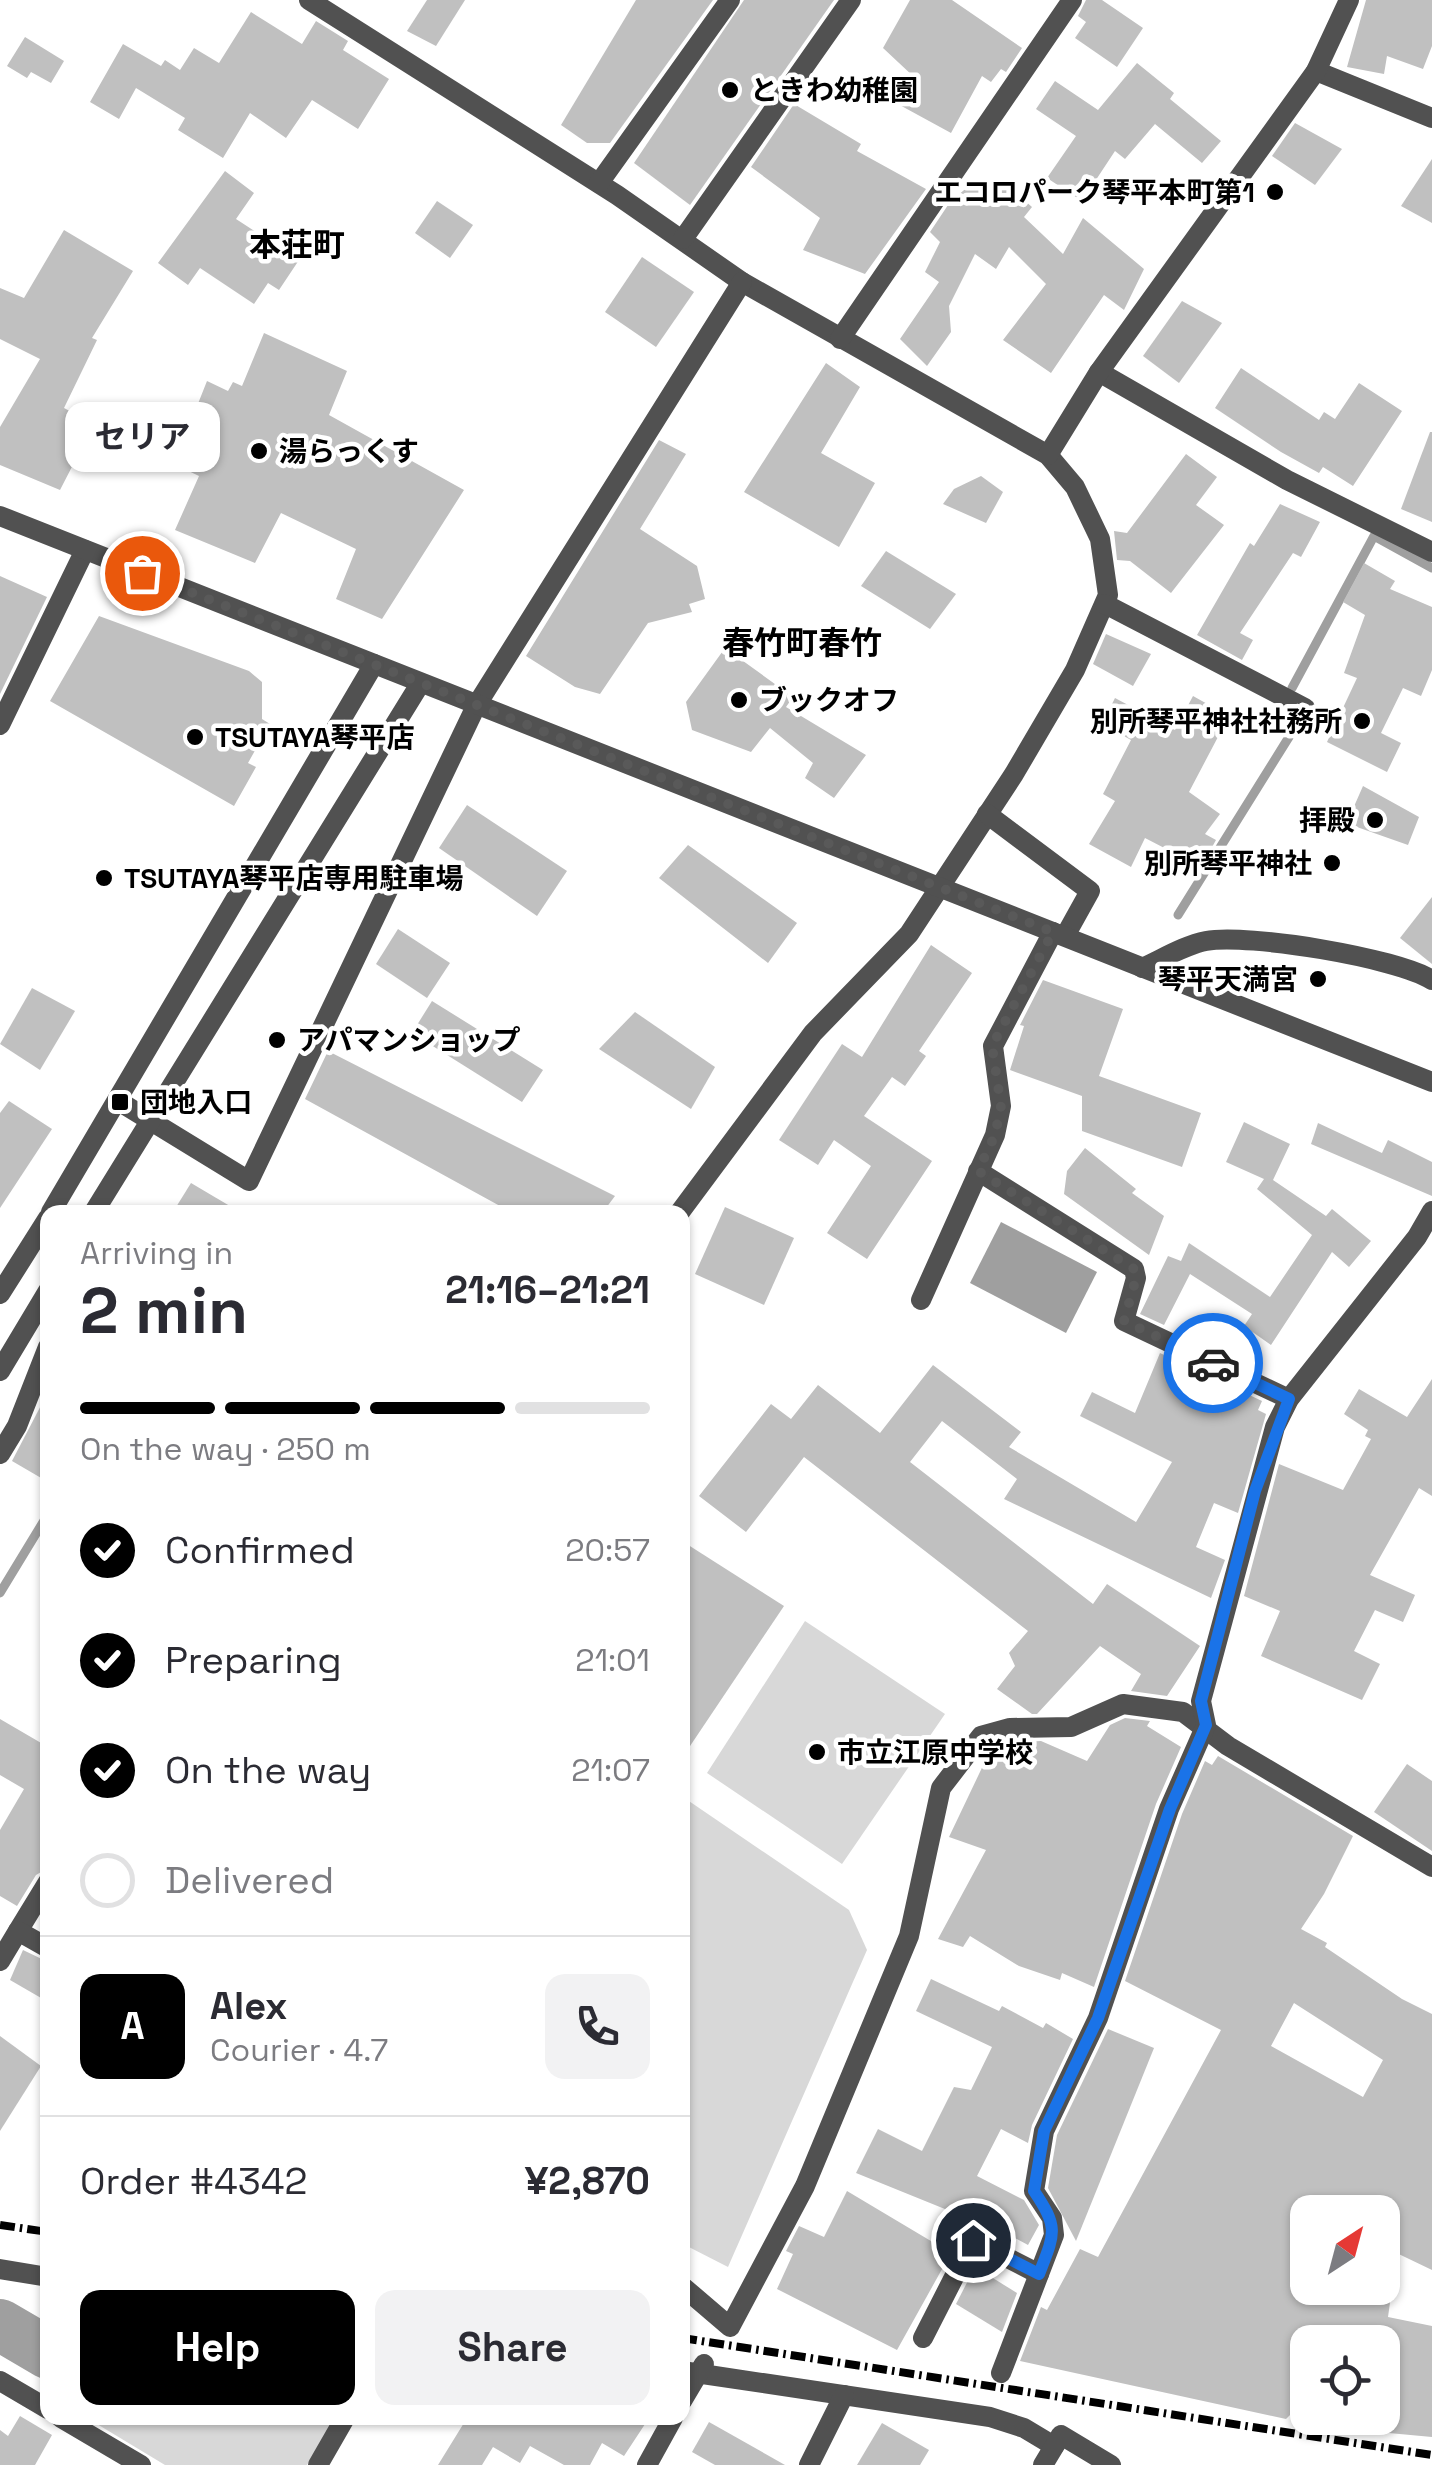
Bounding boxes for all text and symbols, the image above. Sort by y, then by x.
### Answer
place label: ときわ幼稚園 [750,72,918,108]
marker: ときわ幼稚園 [719,79,741,101]
place label: エコロパーク琴平本町第1 [934,174,1255,210]
marker: エコロパーク琴平本町第1 [1264,181,1286,203]
district label: 本荘町 [249,225,345,265]
callout: セリア [64,403,220,473]
text: セリア [94,417,191,457]
place label: 湯らっくす [279,433,419,469]
marker: 湯らっくす [248,440,270,462]
pin [100,531,185,616]
icon: bag [115,546,170,601]
district label: 春竹町春竹 [722,623,882,663]
place label: ブックオフ [759,682,899,718]
marker: ブックオフ [728,689,750,711]
place label: 別所琴平神社社務所 [1090,703,1342,739]
marker: 別所琴平神社社務所 [1351,710,1373,732]
place label: TSUTAYA琴平店 [215,719,415,755]
marker: TSUTAYA琴平店 [184,726,206,748]
place label: 拝殿 [1299,802,1355,838]
marker: 拝殿 [1364,809,1386,831]
place label: 別所琴平神社 [1144,845,1312,881]
marker: 別所琴平神社 [1321,852,1343,874]
place label: TSUTAYA琴平店専用駐車場 [124,860,464,896]
marker: TSUTAYA琴平店専用駐車場 [93,867,115,889]
place label: 琴平天満宮 [1158,961,1298,997]
marker: 琴平天満宮 [1307,968,1329,990]
place label: アパマンショップ [297,1022,520,1058]
marker: アパマンショップ [266,1029,288,1051]
place label: 団地入口 [140,1084,252,1120]
marker: 団地入口 [109,1091,131,1113]
text: Arriving in [80,1233,233,1273]
text: 21:16–21:21 [445,1266,650,1314]
text: 2 min [80,1269,248,1352]
courier [1163,1313,1263,1413]
icon: car [1186,1336,1241,1391]
text: On the way · 250 m [80,1429,371,1469]
icon: check [80,1523,135,1578]
text: Confirmed [165,1526,355,1574]
text: 20:57 [565,1530,650,1570]
icon: check [80,1633,135,1688]
text: Preparing [165,1636,342,1684]
text: 21:01 [575,1640,650,1680]
place label: 市立江原中学校 [837,1734,1033,1770]
marker: 市立江原中学校 [806,1741,828,1763]
icon: check [80,1743,135,1798]
text: On the way [165,1746,371,1794]
text: 21:07 [571,1750,650,1790]
text: Delivered [165,1856,334,1904]
button: phone [545,1974,650,2079]
text: Alex [210,1982,287,2030]
text: A [120,2002,145,2050]
text: Courier · 4.7 [210,2030,388,2070]
text: Order #4342 [80,2157,307,2205]
text: ¥2,870 [525,2157,650,2205]
north arrow [1290,2195,1400,2305]
map controls [1290,2195,1400,2435]
pin [931,2198,1016,2283]
icon: home [946,2213,1001,2268]
button: Help [80,2290,355,2405]
button: Share [375,2290,650,2405]
button: locate [1290,2325,1400,2435]

